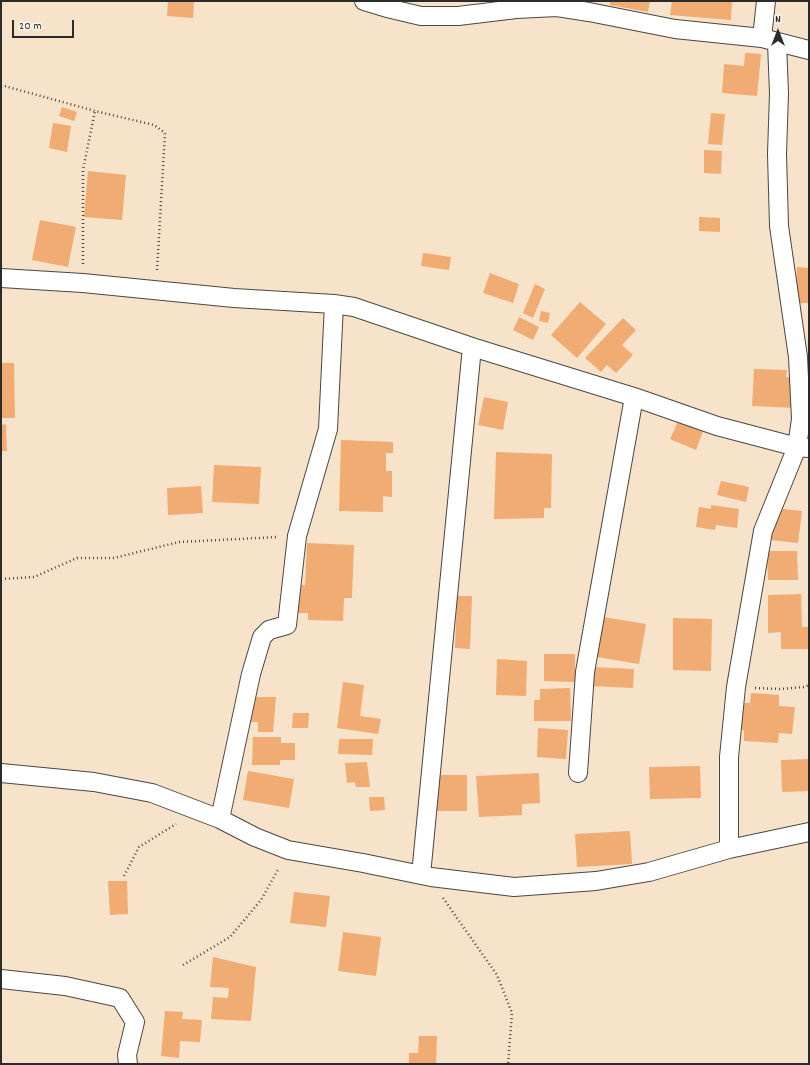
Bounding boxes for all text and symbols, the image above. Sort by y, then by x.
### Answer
scale bar [14,12,76,38]
north arrow [758,12,798,52]
text: N [775,12,781,28]
text: 20 m [19,18,42,35]

